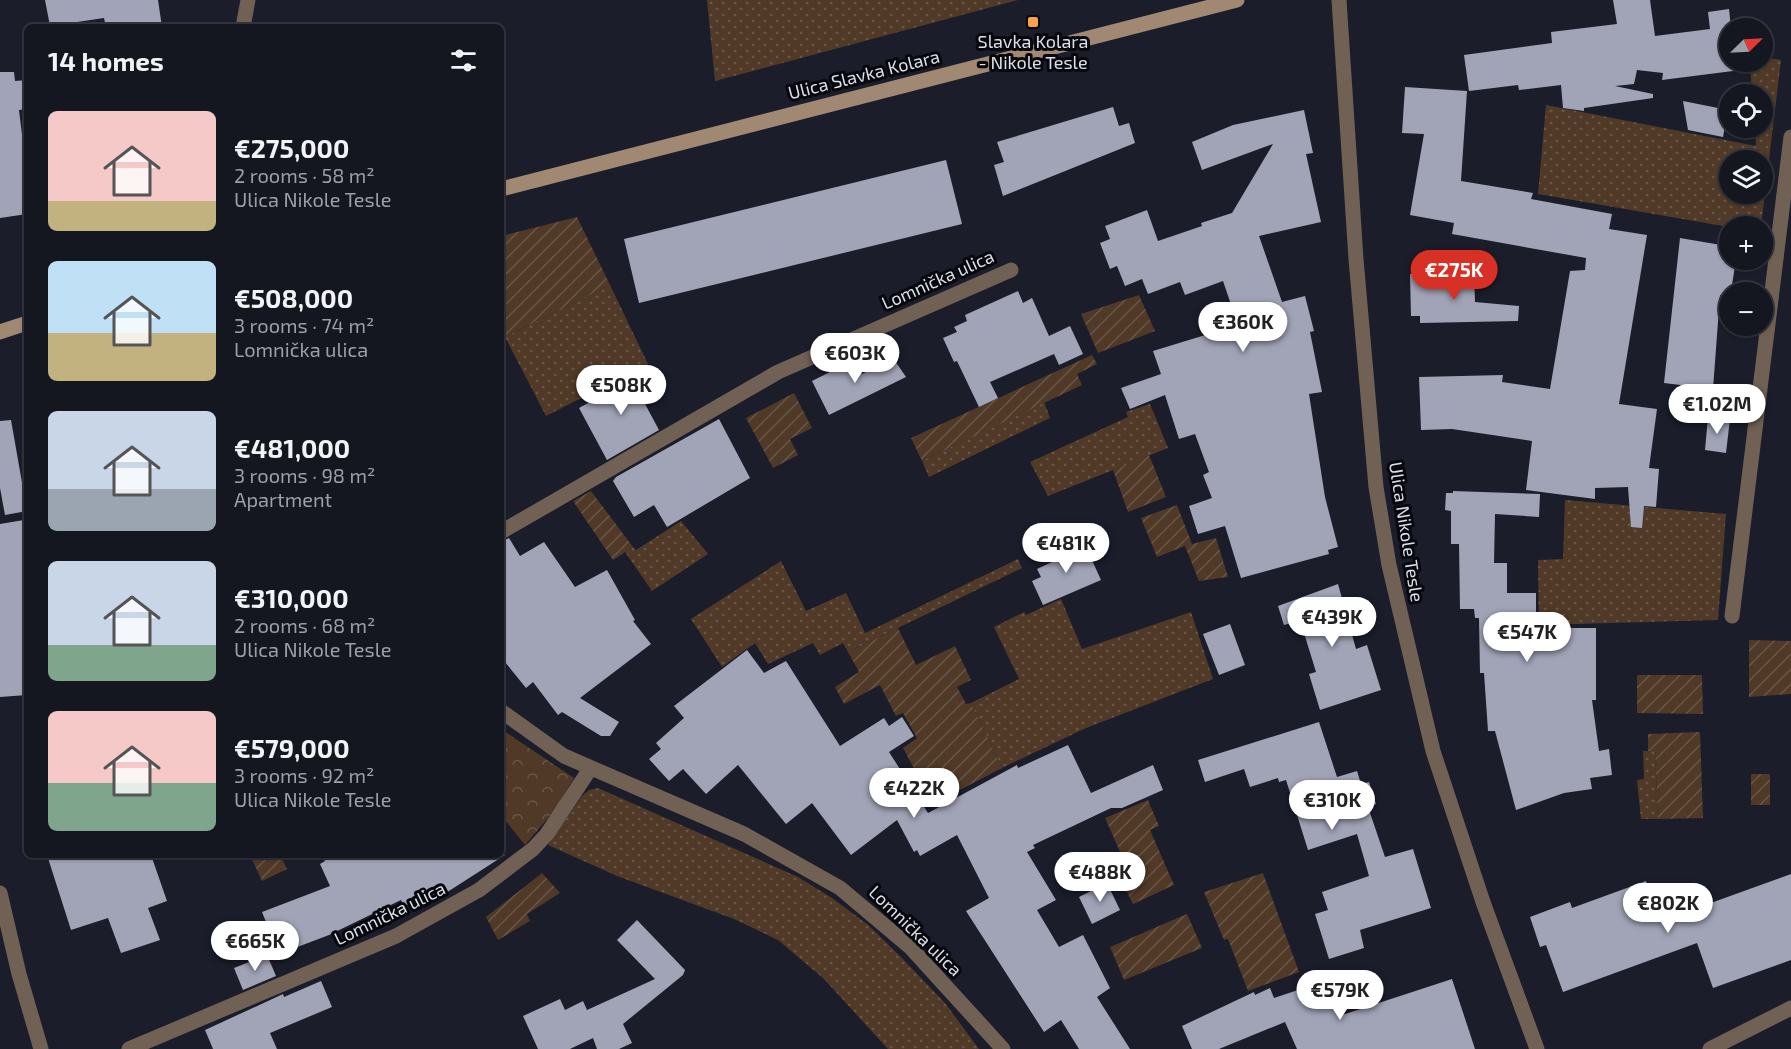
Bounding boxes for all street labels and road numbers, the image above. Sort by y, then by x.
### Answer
street label: Ulica Slavka Kolara [786,45,942,103]
street label: Lomnička ulica [878,244,997,314]
street label: Ulica Nikole Tesle [1385,460,1429,604]
street label: Lomnička ulica [330,877,449,949]
street label: Lomnička ulica [865,880,967,980]

